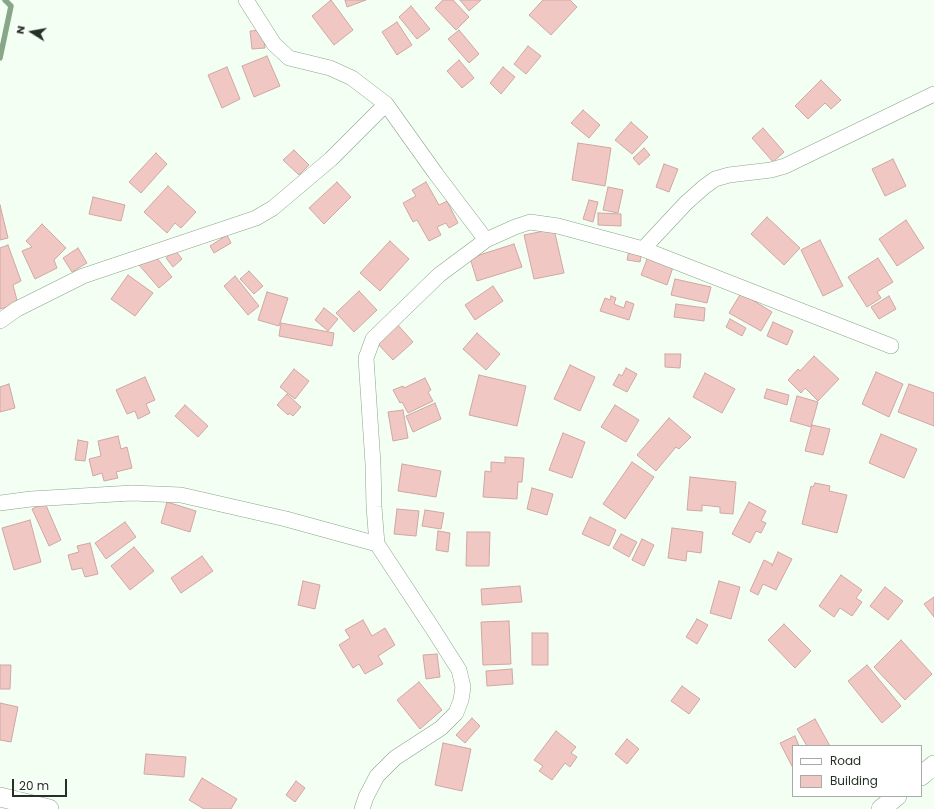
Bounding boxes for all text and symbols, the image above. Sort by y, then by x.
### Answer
north arrow [12,12,52,52]
text: N [12,24,29,35]
legend [792,745,922,797]
text: Road [830,752,861,769]
scale bar [14,771,69,797]
text: Building [830,772,878,789]
text: 20 m [19,777,49,794]

